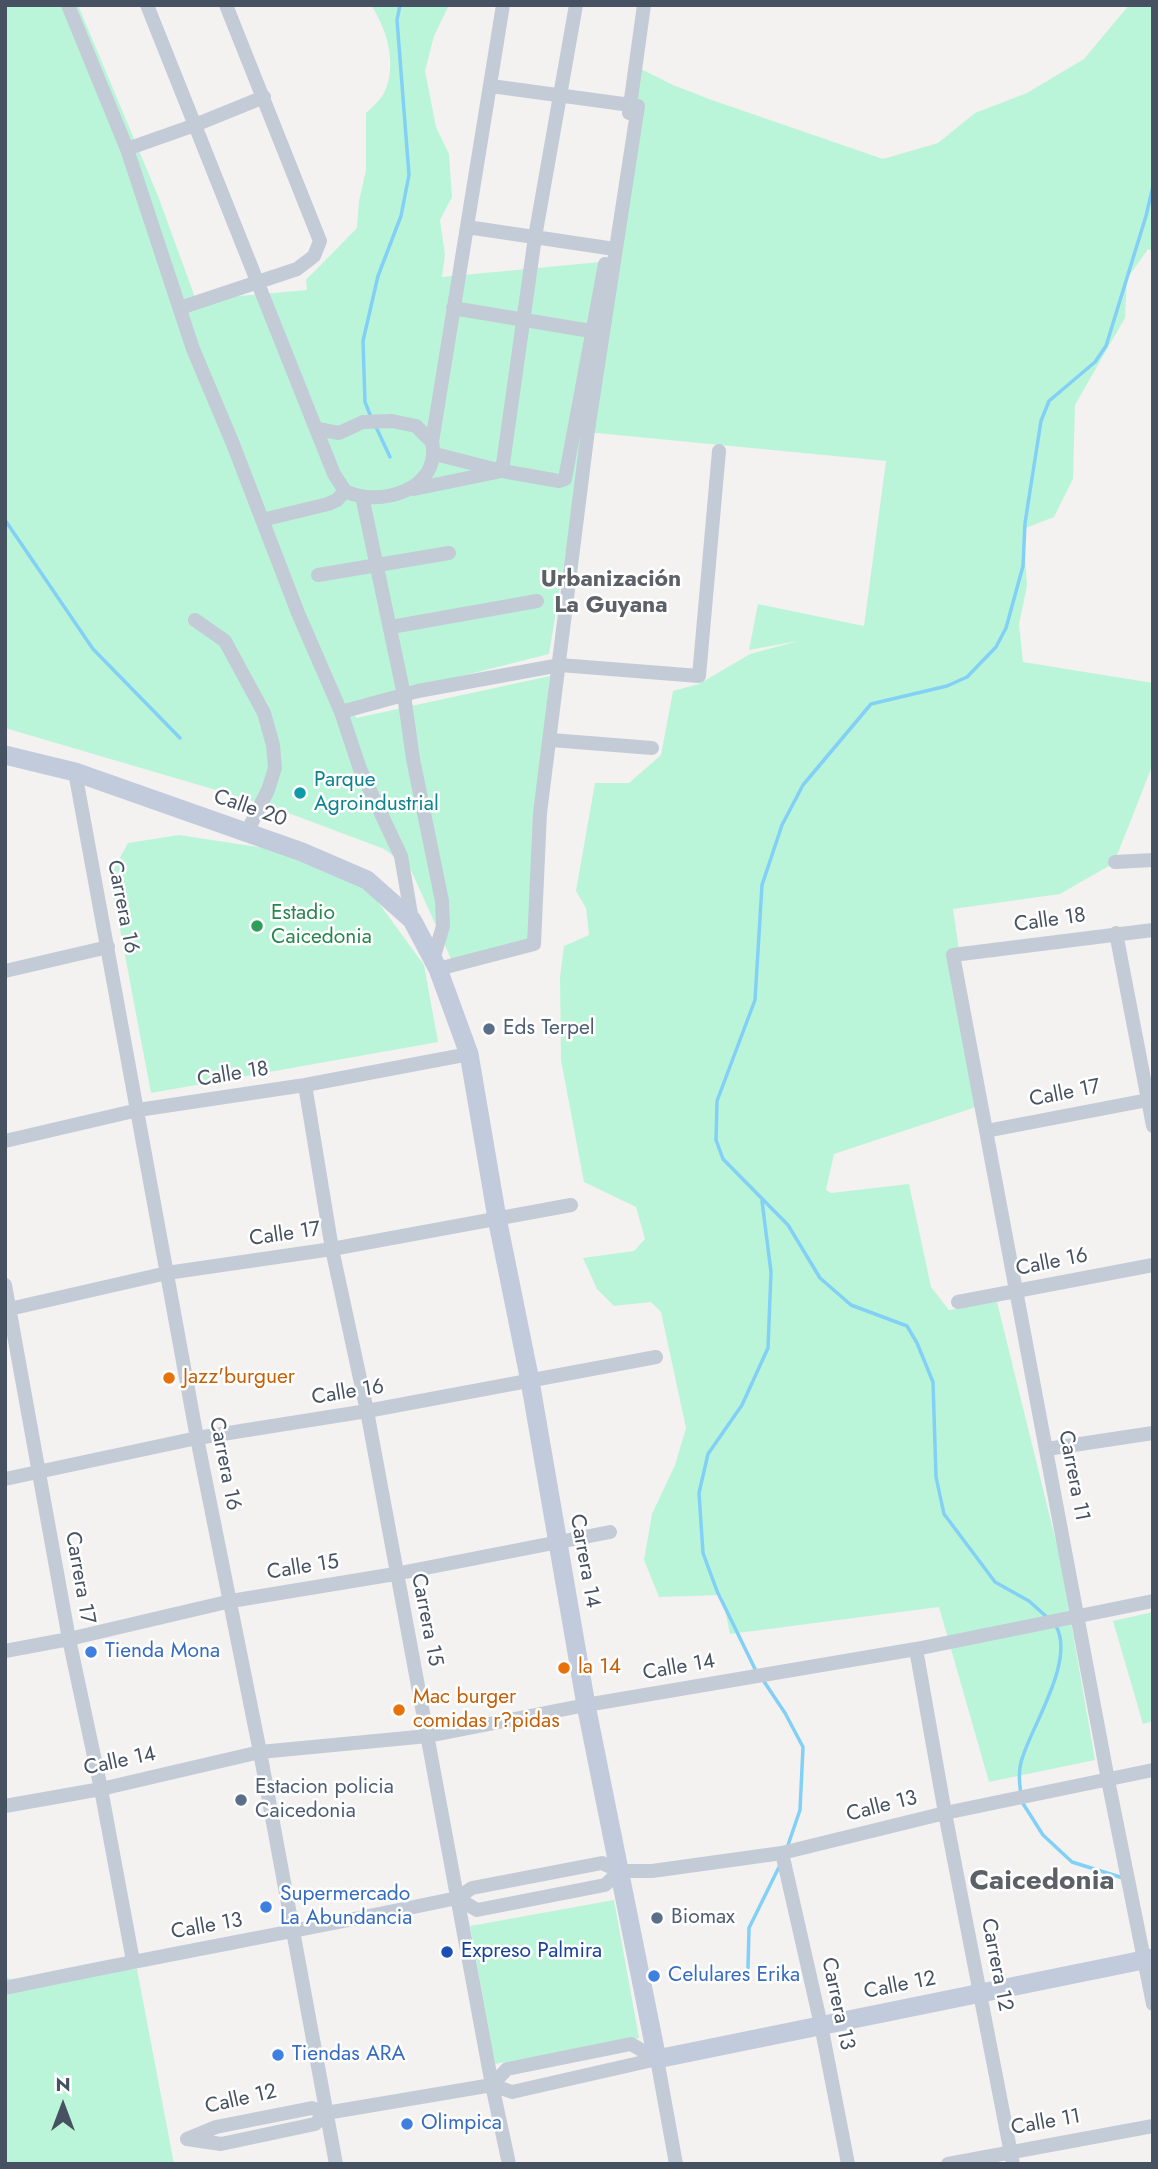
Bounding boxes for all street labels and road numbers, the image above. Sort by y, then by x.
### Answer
street label: Calle 20 [210,785,290,833]
street label: Carrera 16 [101,858,143,956]
street label: Calle 18 [1013,904,1087,938]
street label: Calle 18 [195,1057,271,1093]
street label: Calle 17 [1027,1075,1103,1113]
street label: Calle 17 [248,1218,322,1252]
street label: Calle 16 [1014,1244,1090,1282]
street label: Calle 16 [310,1375,386,1411]
street label: Carrera 16 [203,1415,245,1513]
street label: Carrera 11 [1052,1428,1094,1524]
street label: Carrera 14 [563,1512,605,1610]
street label: Carrera 17 [58,1530,100,1626]
street label: Calle 15 [265,1550,341,1586]
street label: Carrera 15 [405,1571,447,1669]
street label: Calle 14 [641,1649,717,1687]
street label: Calle 14 [82,1742,158,1782]
street label: Calle 13 [844,1786,920,1828]
street label: Calle 13 [169,1908,245,1946]
street label: Carrera 12 [975,1916,1017,2014]
street label: Carrera 13 [815,1955,859,2053]
street label: Calle 12 [862,1967,938,2005]
street label: Calle 12 [203,2080,279,2120]
street label: Calle 11 [1009,2104,1083,2142]

